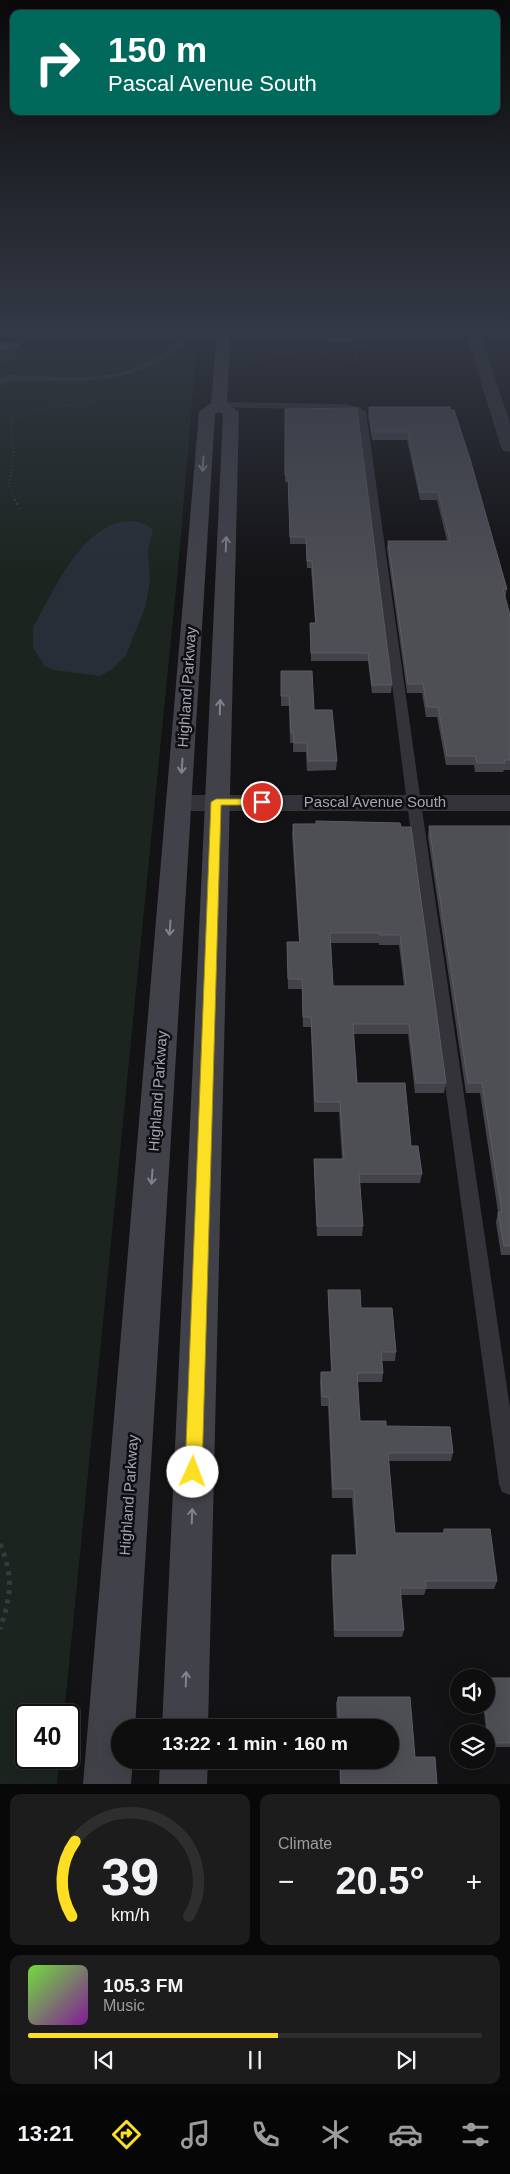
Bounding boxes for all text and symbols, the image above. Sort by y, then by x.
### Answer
icon: right [25,30,90,95]
text: 150 m [108,30,207,69]
text: Pascal Avenue South [108,71,317,96]
one-way arrow [198,456,208,472]
one-way arrow [221,537,231,553]
street label: Highland Parkway [174,626,199,748]
one-way arrow [215,699,224,715]
one-way arrow [177,758,187,774]
pin [241,781,283,823]
icon: arrive [248,788,276,816]
street label: Pascal Avenue South [304,793,446,810]
one-way arrow [166,920,175,936]
street label: Highland Parkway [145,1030,170,1152]
one-way arrow [147,1169,156,1185]
street label: Highland Parkway [116,1434,141,1556]
position arrow [166,1445,218,1497]
one-way arrow [187,1509,197,1525]
map controls [450,1669,495,1769]
button: sound [450,1669,495,1714]
one-way arrow [182,1671,191,1687]
speed limit sign: 40 [15,1704,80,1769]
button: layers [450,1724,495,1769]
text: 13:22 · 1 min · 160 m [162,1733,348,1754]
text: Climate [278,1835,332,1852]
text: 39 [101,1848,159,1906]
text: 20.5° [335,1860,425,1902]
text: − [278,1866,294,1897]
text: + [466,1866,482,1897]
text: km/h [111,1905,149,1925]
text: 105.3 FM [103,1975,183,1996]
text: Music [103,1997,145,2014]
icon: previous [90,2046,118,2074]
icon: pause [241,2046,269,2074]
icon: next [392,2046,420,2074]
icon: directions [109,2117,144,2152]
icon: music [178,2117,213,2152]
icon: phone [248,2117,283,2152]
icon: climate [318,2117,353,2152]
icon: car [388,2117,423,2152]
icon: filters [458,2117,493,2152]
text: 13:21 [17,2121,74,2146]

